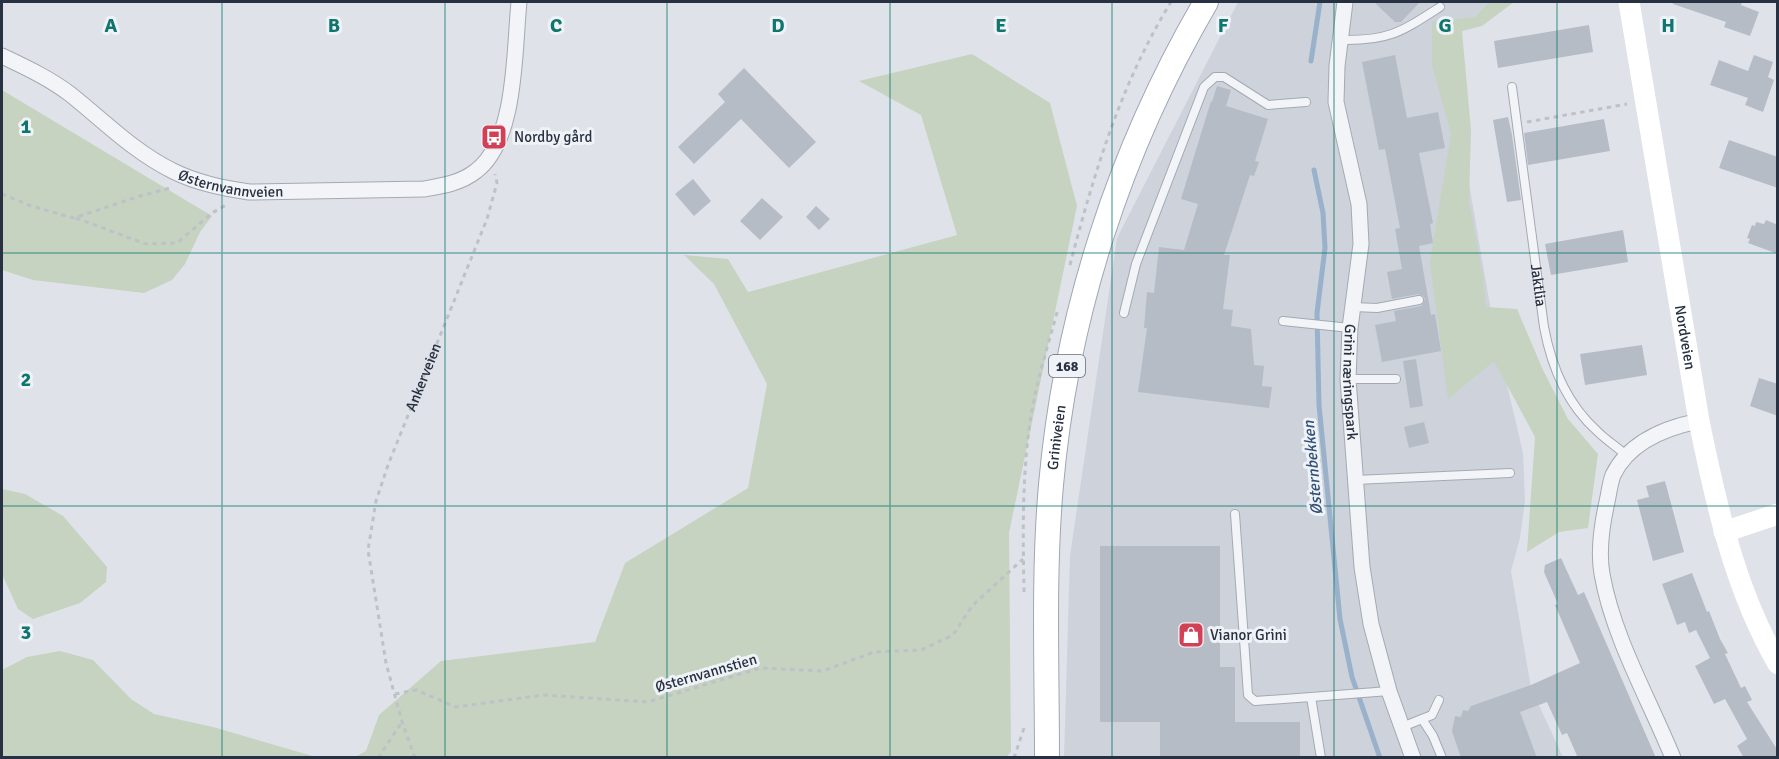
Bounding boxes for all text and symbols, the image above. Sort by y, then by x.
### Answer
text: A [105,13,118,38]
text: B [328,13,340,38]
text: C [550,13,562,38]
text: D [771,13,785,38]
text: E [995,13,1007,38]
text: F [1218,13,1229,38]
text: G [1438,13,1452,38]
text: H [1661,13,1675,38]
text: 1 [21,114,32,139]
bus stop icon: Nordby gård [479,122,509,152]
place label: Nordby gård [514,128,592,146]
street label: Østernvannveien [175,166,284,201]
street label: Jaktlia [1527,263,1550,308]
street label: Nordveien [1671,304,1699,371]
street label: Grini næringspark [1339,324,1362,441]
street label: Ankerveien [402,341,445,414]
road number: 168 [1049,355,1085,377]
text: 2 [21,367,31,392]
street label: Griniveien [1043,404,1070,471]
water label: Østernbekken [1299,419,1327,516]
text: 3 [21,620,31,645]
shop icon: Vianor Grini [1176,620,1206,650]
place label: Vianor Grini [1210,626,1287,644]
street label: Østernvannstien [653,650,759,696]

